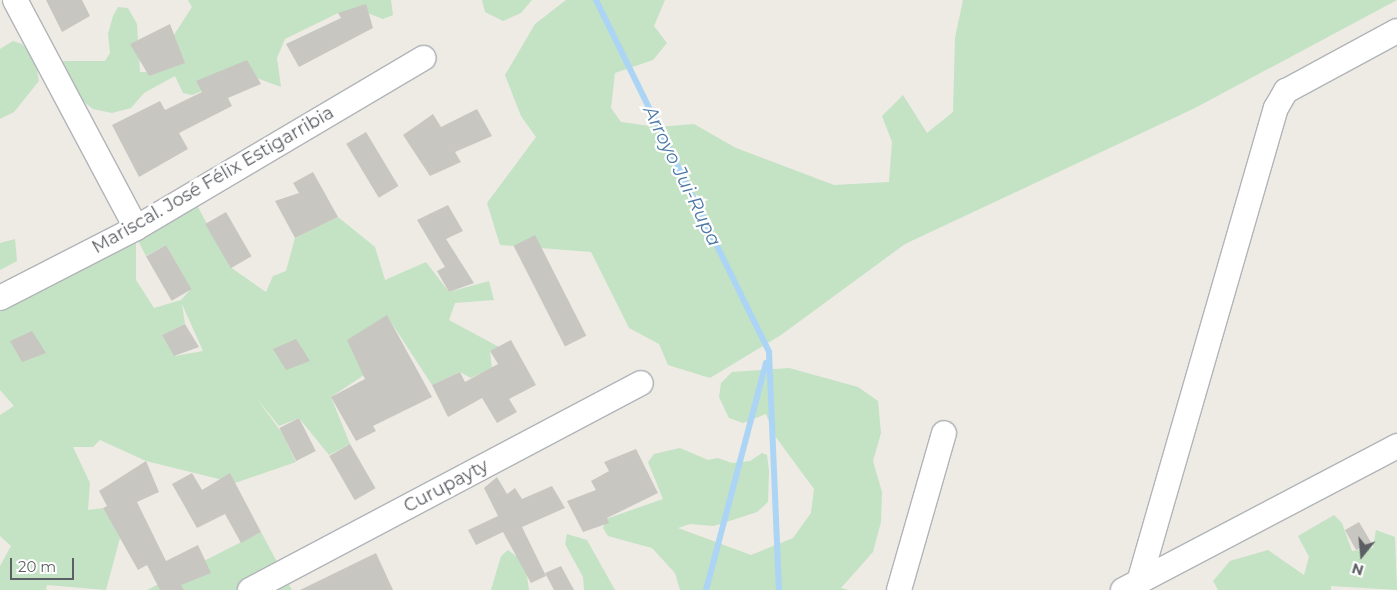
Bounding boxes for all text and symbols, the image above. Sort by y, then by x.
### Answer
street label: Mariscal. José Félix Estigarribia [88,102,338,258]
water label: Arroyo Jui-Rupa [638,102,726,250]
street label: Curupayty [400,455,492,517]
north arrow [1337,530,1387,580]
scale bar [12,548,76,580]
text: 20 m [18,557,56,576]
text: N [1350,559,1366,580]

